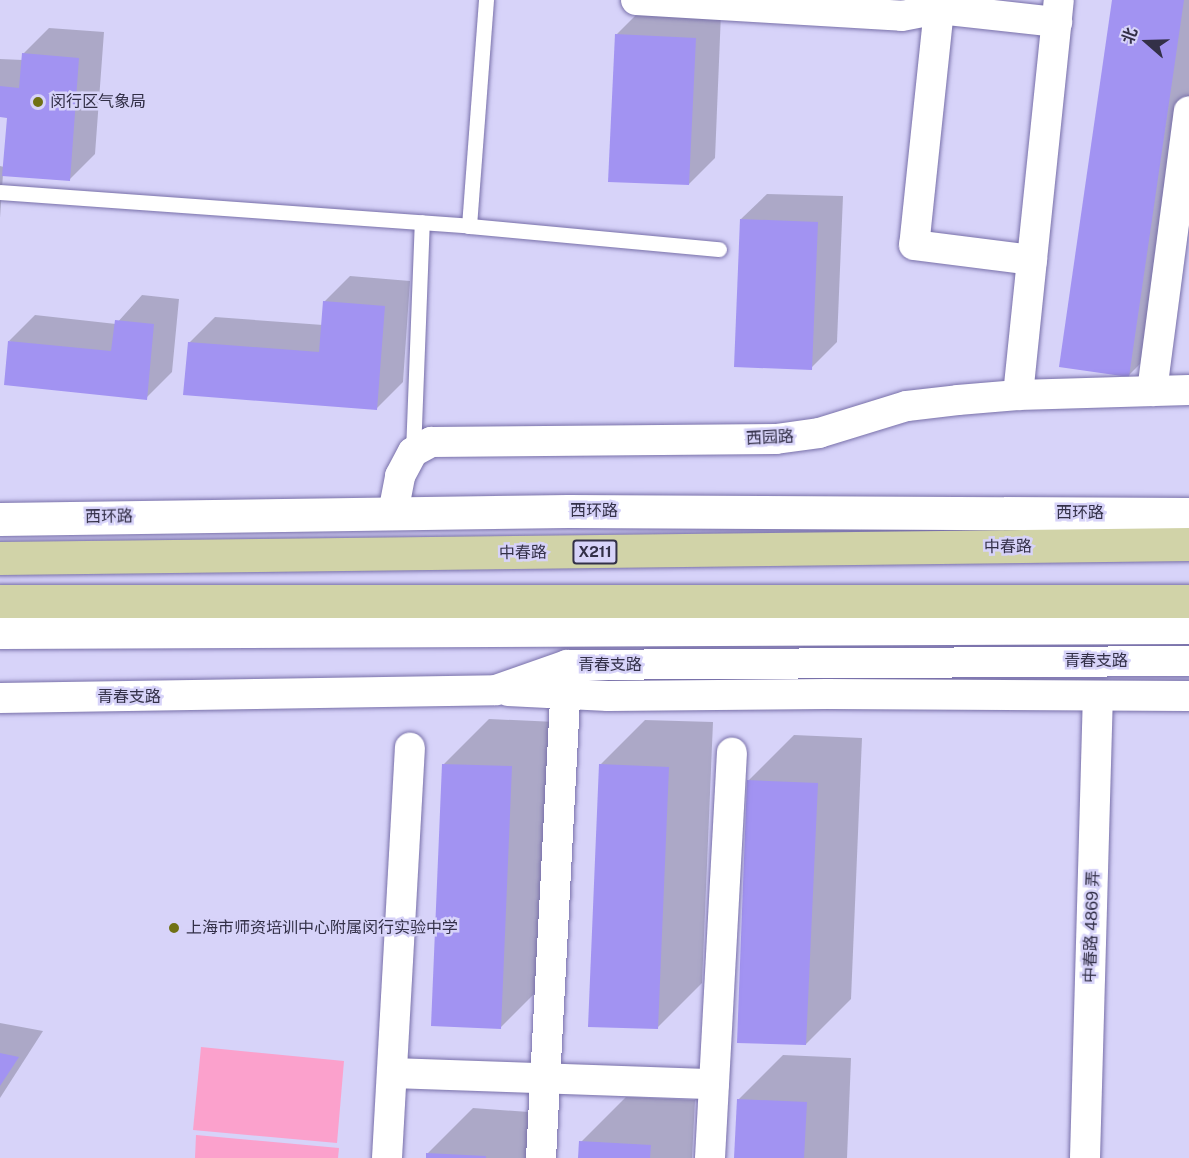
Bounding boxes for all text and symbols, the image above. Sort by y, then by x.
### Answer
north arrow [1117,12,1177,72]
text: 北 [1118,25,1141,46]
place label: 闵行区气象局 [50,92,146,112]
marker: 闵行区气象局 [31,95,45,109]
street label: 西园路 [746,427,794,449]
street label: 西环路 [570,501,618,521]
street label: 西环路 [1056,503,1104,523]
street label: 西环路 [85,507,133,527]
street label: 中春路 [984,537,1032,557]
road number: X211 [571,540,619,564]
street label: 中春路 [499,543,547,563]
street label: 青春支路 [1064,651,1128,671]
street label: 青春支路 [578,655,642,675]
street label: 青春支路 [97,687,161,707]
street label: 中春路 4869 弄 [1080,871,1104,983]
place label: 上海市师资培训中心附属闵行实验中学 [186,918,458,938]
marker: 上海市师资培训中心附属闵行实验中学 [167,921,181,935]

